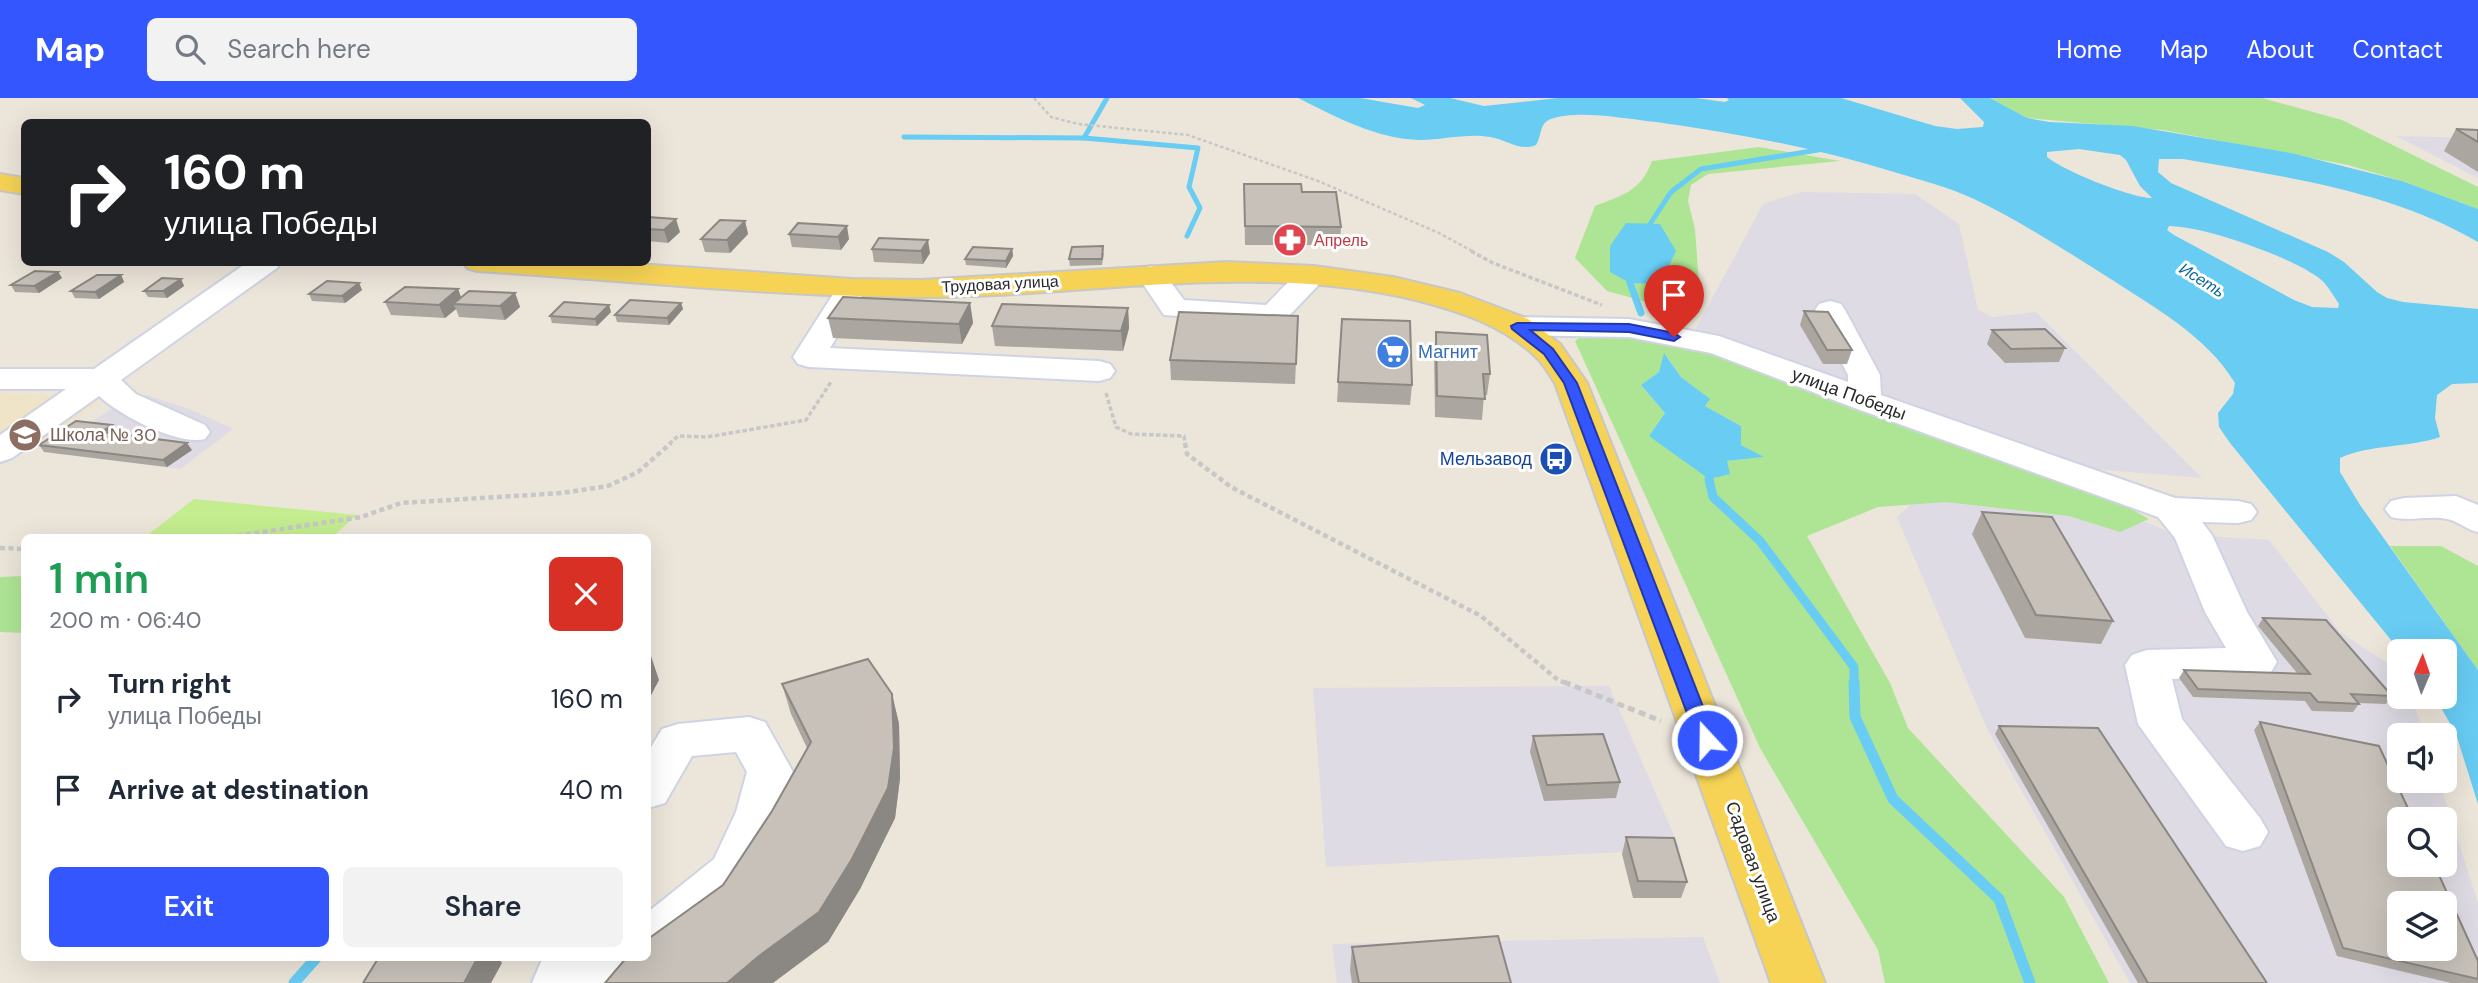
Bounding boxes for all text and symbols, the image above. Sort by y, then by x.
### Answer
search box [147,18,637,81]
text: Map [35,28,105,71]
icon: search [171,30,209,68]
text: Search here [227,32,371,66]
text: Home [2056,34,2122,65]
text: Map [2160,34,2208,65]
text: About [2246,34,2315,65]
text: Contact [2353,34,2443,65]
text: 160 m [164,140,305,204]
icon: right [49,147,140,238]
text: улица Победы [164,202,378,244]
pharmacy icon: Апрель [1271,221,1309,259]
place label: Апрель [1314,230,1368,251]
water label: Исеть [2175,258,2229,302]
pin [1644,265,1704,337]
street label: Трудовая улица [941,270,1059,298]
icon: arrive [1655,276,1693,314]
supermarket icon: Магнит [1374,333,1412,371]
place label: Магнит [1418,340,1478,364]
street label: улица Победы [1788,362,1910,426]
school or university icon: Школа № 30 [6,416,44,454]
place label: Школа № 30 [50,423,157,447]
bus stop icon: Мельзавод [1537,440,1575,478]
place label: Мельзавод [1440,447,1532,471]
text: 1 min [49,551,149,606]
button: close [549,557,623,631]
text: 200 m · 06:40 [49,605,201,635]
north arrow [2387,639,2457,709]
map controls [2387,639,2457,961]
text: Turn right [108,667,232,701]
icon: right [49,680,87,718]
text: 160 m [551,682,623,716]
text: улица Победы [108,701,262,731]
position arrow [1670,703,1744,777]
button: sound [2387,723,2457,793]
icon: arrive [49,771,87,809]
text: Arrive at destination [108,773,369,807]
text: 40 m [559,773,623,807]
street label: Садовая улица [1720,798,1786,927]
button: search [2387,807,2457,877]
button: Exit [49,867,329,947]
button: Share [343,867,623,947]
button: layers [2387,891,2457,961]

